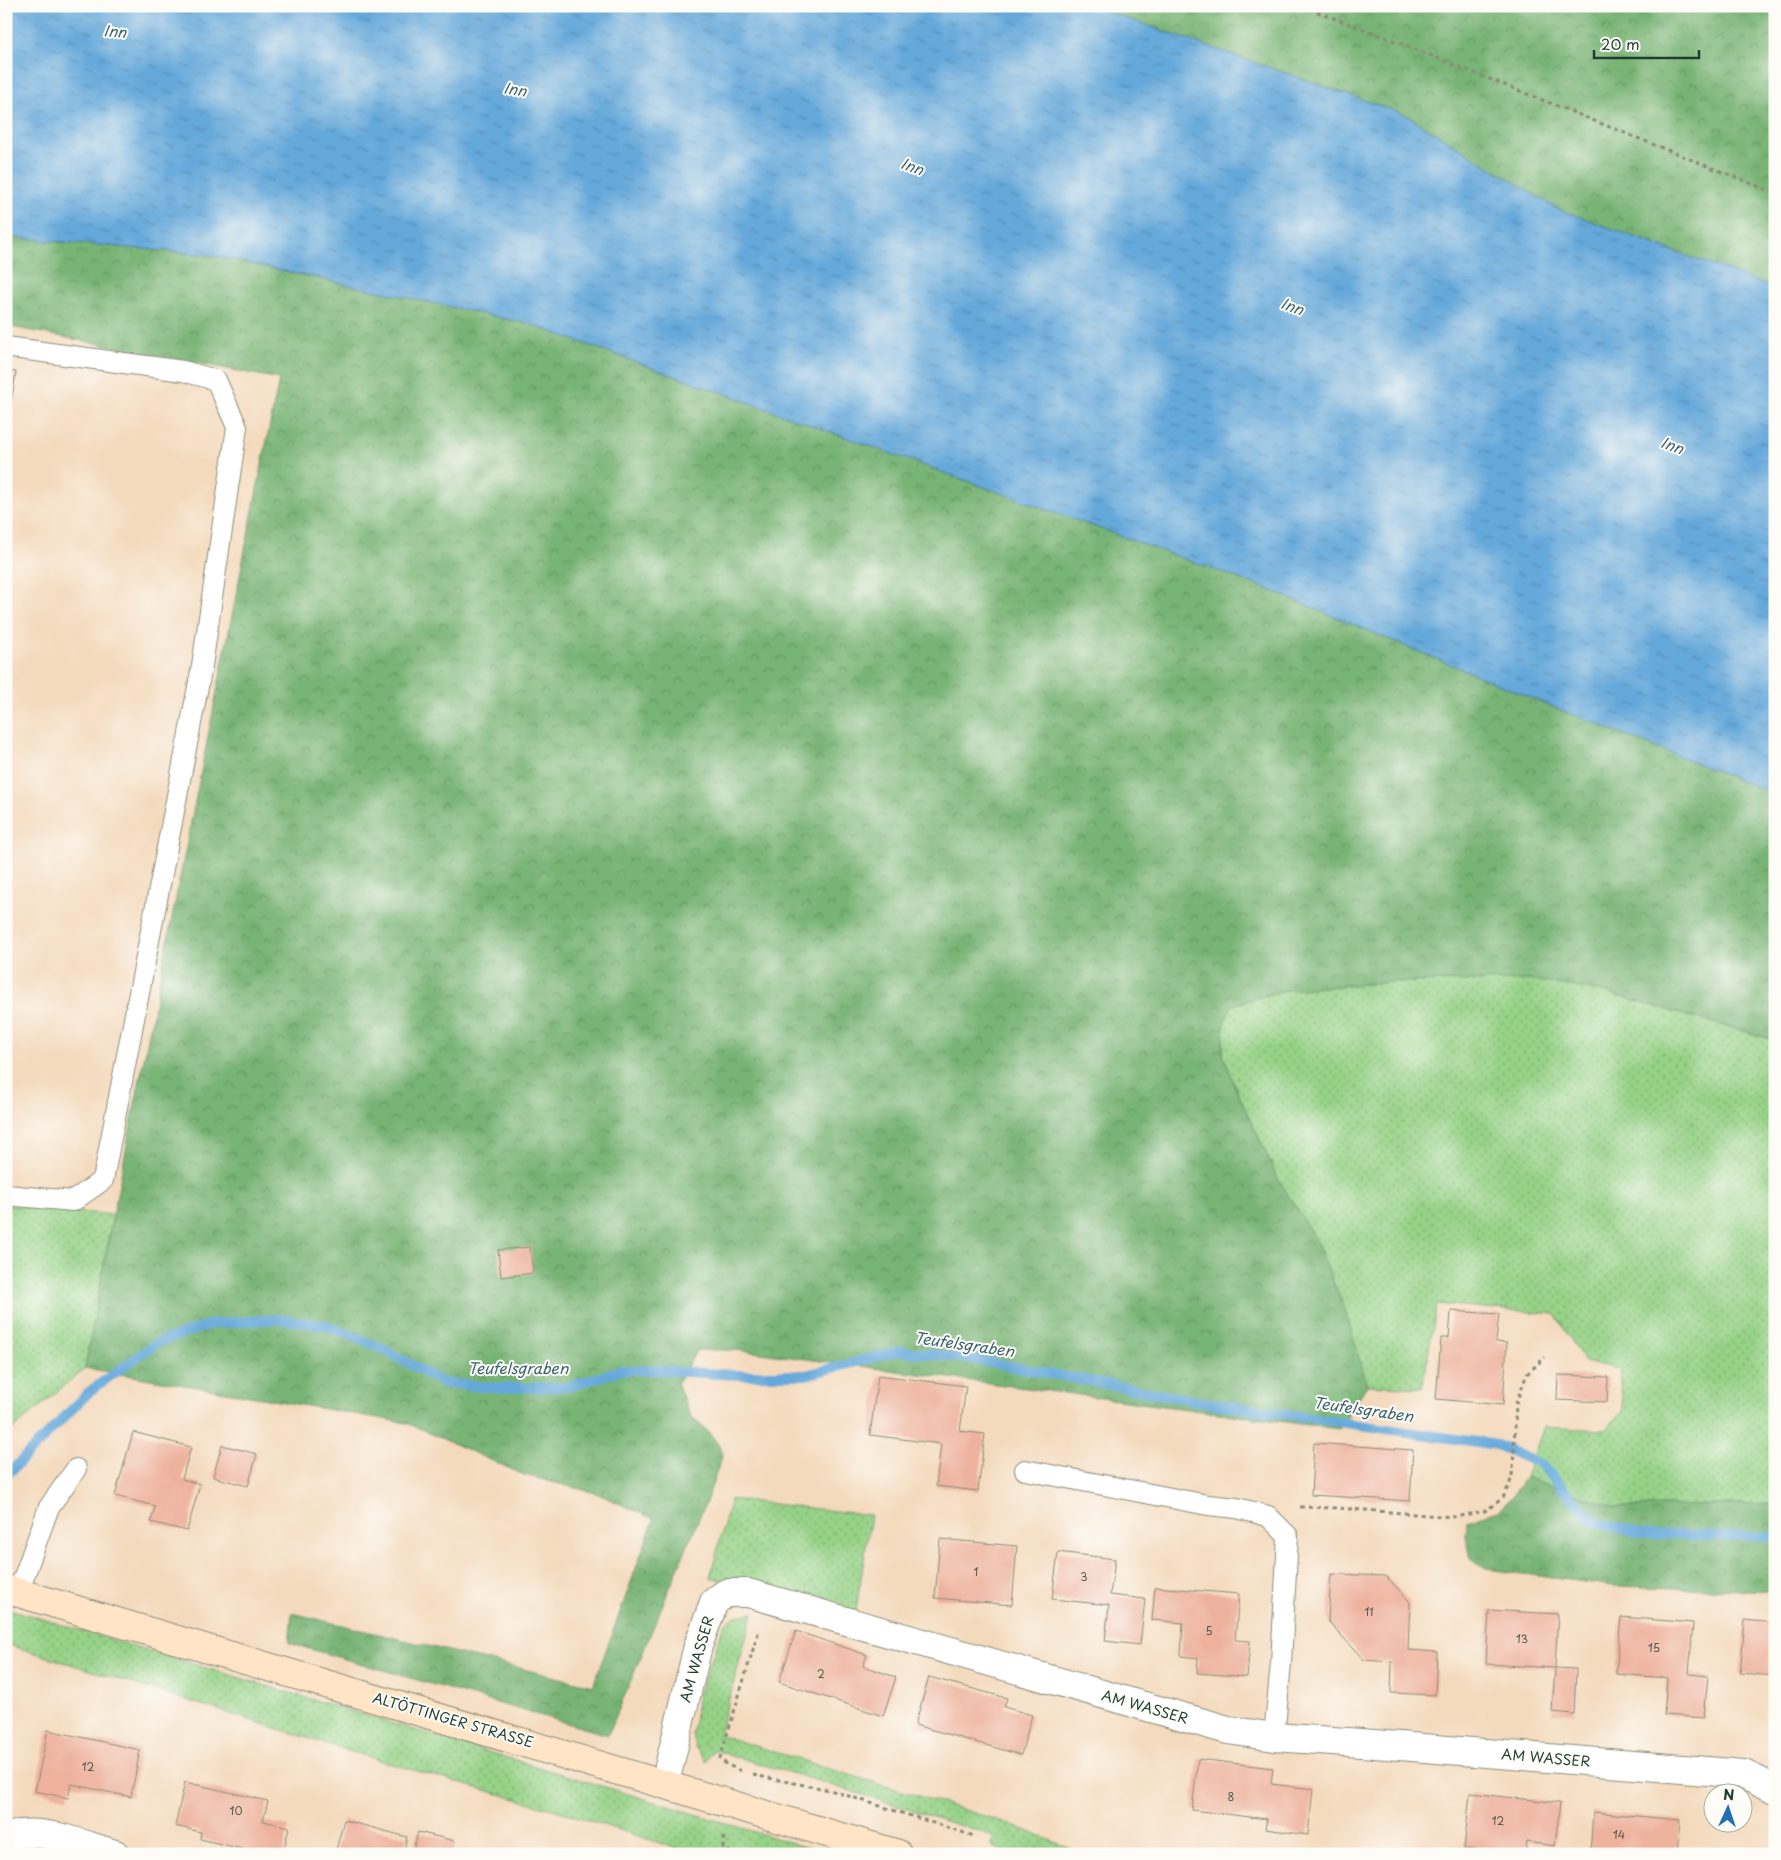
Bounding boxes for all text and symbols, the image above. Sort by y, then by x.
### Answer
water label: Inn [103,18,128,43]
scale bar [1594,28,1698,60]
text: 20 m [1601,32,1640,55]
water label: Inn [502,75,529,102]
water label: Inn [898,151,928,181]
water label: Inn [1278,291,1308,321]
water label: Inn [1658,430,1688,460]
water label: Teufelsgraben [913,1325,1016,1362]
water label: Teufelsgraben [468,1356,569,1379]
water label: Teufelsgraben [1312,1390,1415,1427]
house number: 1 [974,1563,979,1580]
house number: 3 [1080,1568,1088,1585]
house number: 11 [1364,1603,1374,1620]
street label: AM WASSER [674,1613,719,1705]
house number: 5 [1205,1622,1213,1639]
house number: 13 [1516,1630,1528,1647]
house number: 15 [1648,1639,1660,1656]
house number: 2 [817,1665,825,1682]
street label: AM WASSER [1099,1684,1191,1729]
street label: ALTÖTTINGER STRASSE [370,1686,536,1753]
street label: AM WASSER [1501,1743,1591,1772]
house number: 12 [82,1758,95,1775]
north arrow [1704,1782,1754,1832]
text: N [1723,1784,1735,1805]
house number: 8 [1228,1788,1235,1805]
house number: 10 [230,1802,242,1819]
house number: 12 [1492,1812,1505,1829]
house number: 14 [1613,1826,1625,1843]

